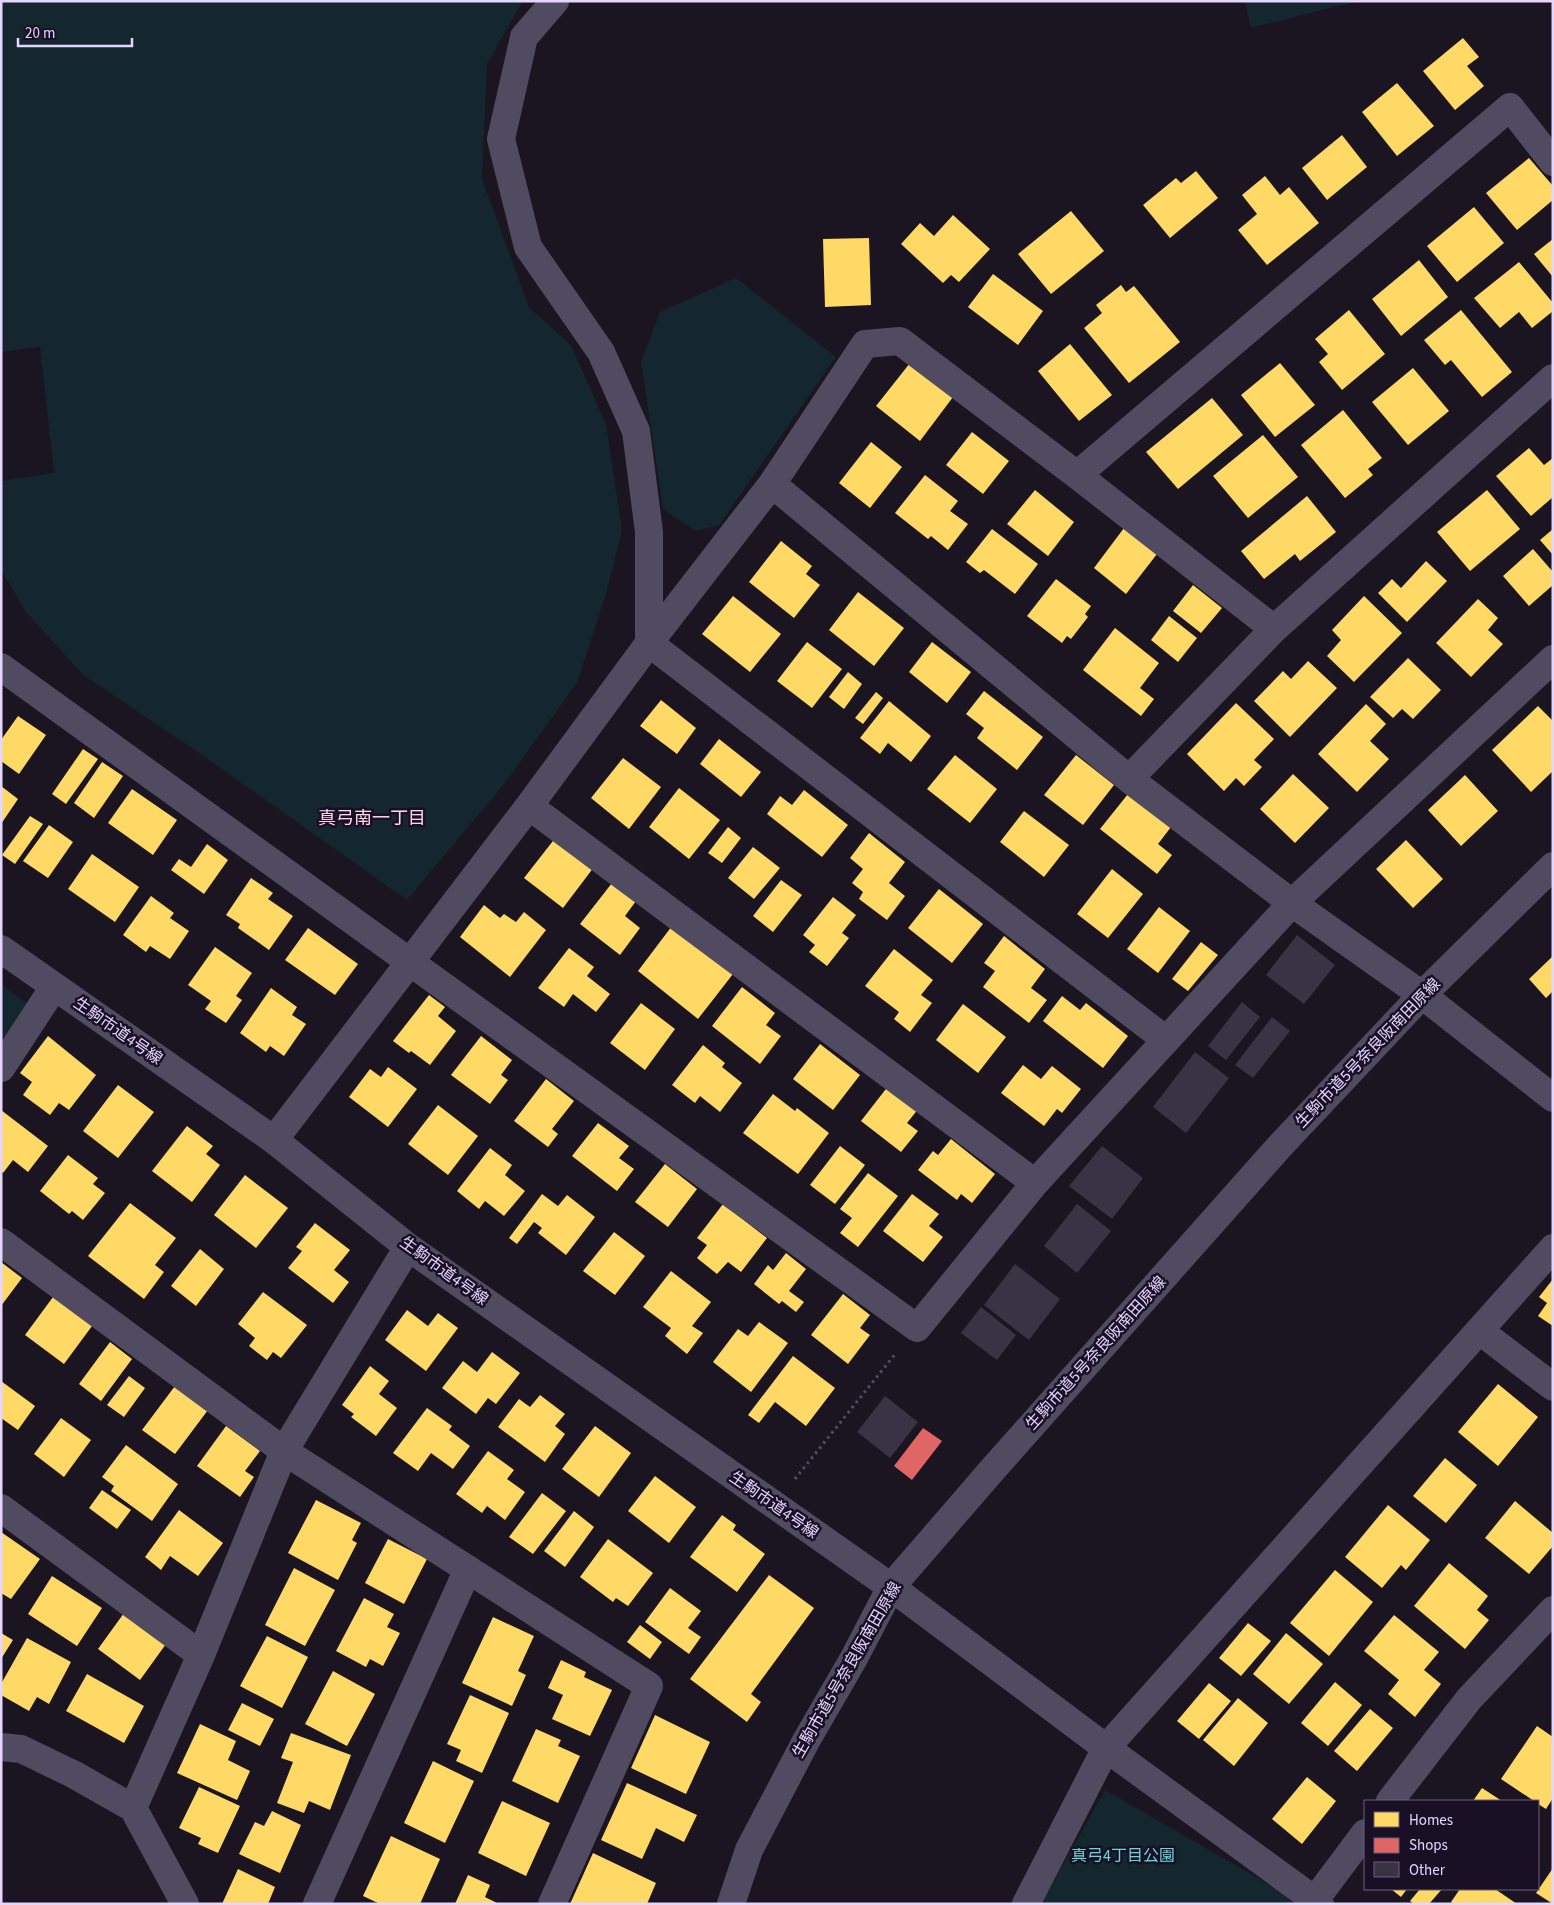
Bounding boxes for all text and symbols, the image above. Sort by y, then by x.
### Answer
scale bar [18,15,131,47]
text: 20 m [25,23,55,44]
district label: 真弓南一丁目 [318,806,426,831]
street label: 生駒市道5号奈良阪南田原線 [1291,973,1445,1133]
street label: 生駒市道4号線 [69,992,167,1070]
street label: 生駒市道4号線 [395,1232,493,1310]
street label: 生駒市道5号奈良阪南田原線 [1021,1271,1171,1435]
street label: 生駒市道4号線 [725,1466,823,1544]
street label: 生駒市道5号奈良阪南田原線 [787,1578,907,1762]
legend [1364,1800,1539,1890]
text: Homes [1409,1810,1453,1831]
text: Shops [1409,1835,1448,1856]
park label: 真弓4丁目公園 [1071,1845,1175,1867]
text: Other [1409,1860,1446,1881]

